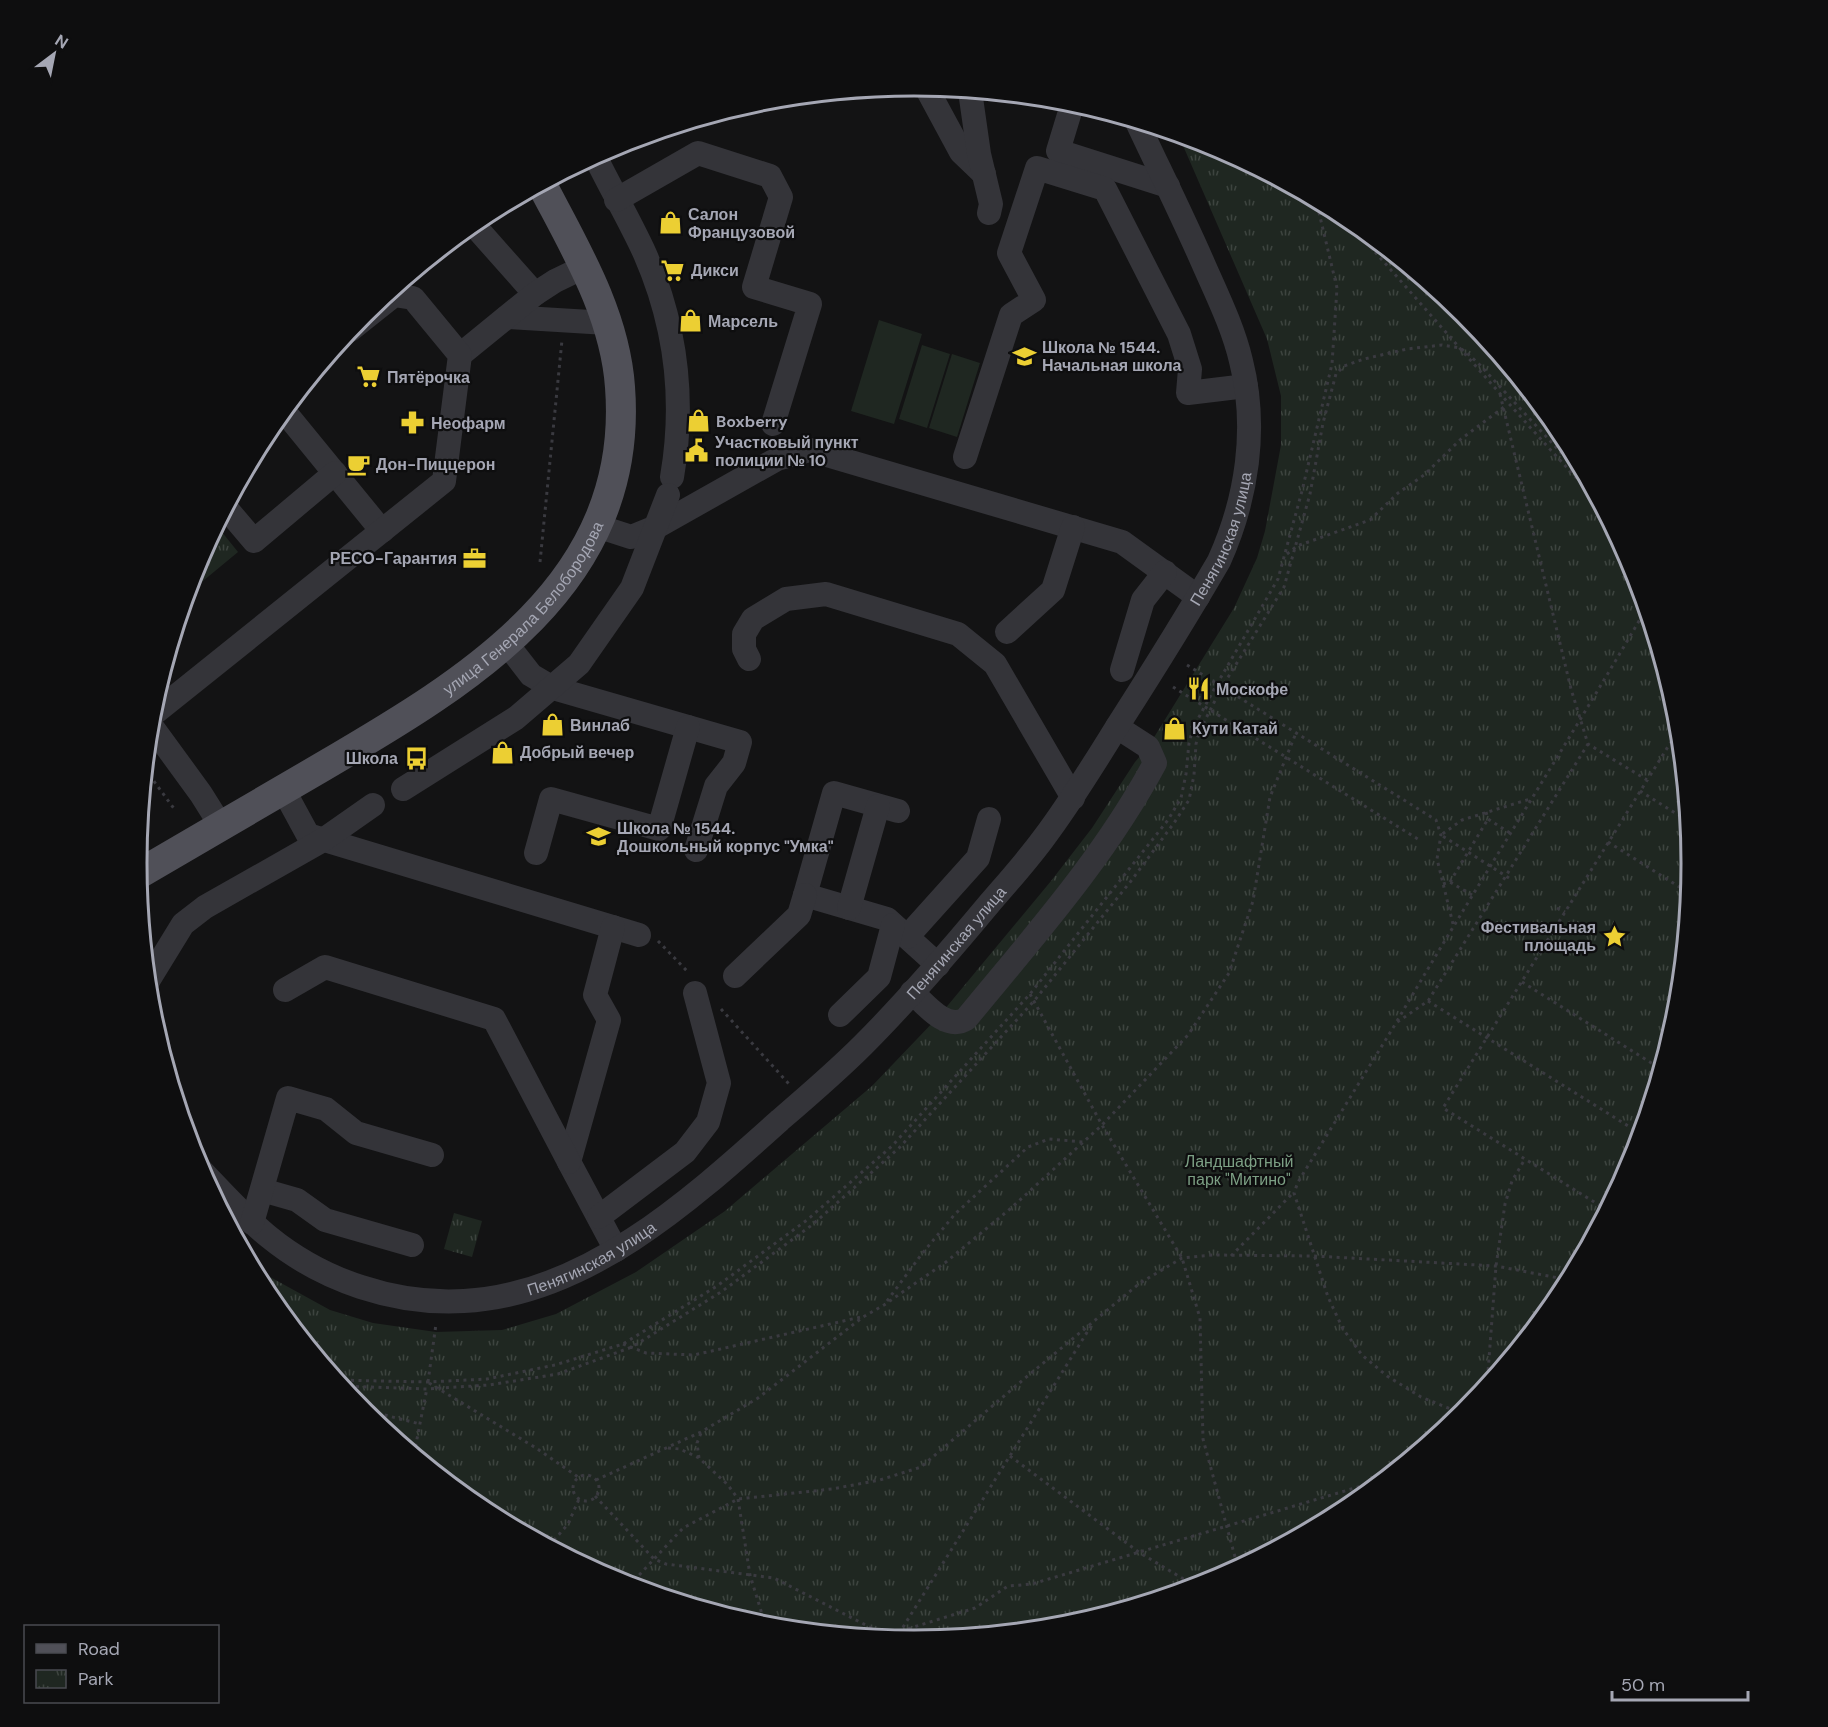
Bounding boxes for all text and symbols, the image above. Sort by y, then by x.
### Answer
north arrow [24,24,84,84]
text: N [51,30,72,54]
place label: Салон Французовой [688,204,795,243]
shop icon: Салон Французовой [657,210,683,236]
supermarket icon: Дикси [660,257,686,283]
place label: Дикси [691,260,739,281]
shop icon: Марсель [677,308,703,334]
place label: Марсель [708,311,778,332]
place label: Школа № 1544. Начальная школа [1042,337,1182,376]
school or university icon: Школа № 1544. Начальная школа [1011,343,1037,369]
supermarket icon: Пятёрочка [356,364,382,390]
place label: Пятёрочка [387,367,470,388]
shop icon: Boxberry [685,408,711,434]
pharmacy icon: Неофарм [400,410,426,436]
place label: Boxberry [716,411,788,432]
place label: Неофарм [431,413,506,434]
place label: Участковый пункт полиции № 10 [715,432,859,471]
public building icon: Участковый пункт полиции № 10 [684,438,710,464]
cafe icon: Дон-Пиццерон [345,451,371,477]
place label: Дон-Пиццерон [376,454,495,475]
street label: Пенягинская улица [1185,470,1257,610]
street label: улица Генерала Белобородова [439,518,608,700]
office icon: РЕСО-Гарантия [462,545,488,571]
place label: РЕСО-Гарантия [330,548,457,569]
restaurant icon: Москофе [1185,676,1211,702]
place label: Москофе [1216,679,1288,700]
shop icon: Винлаб [539,712,565,738]
place label: Винлаб [570,715,630,736]
shop icon: Кути Катай [1161,715,1187,741]
place label: Кути Катай [1192,718,1278,739]
shop icon: Добрый вечер [489,739,515,765]
place label: Добрый вечер [520,742,635,763]
bus stop icon: Школа [403,745,429,771]
place label: Школа [346,748,398,769]
place label: Школа № 1544. Дошкольный корпус "Умка" [617,818,834,857]
school or university icon: Школа № 1544. Дошкольный корпус "Умка" [586,824,612,850]
street label: Пенягинская улица [902,882,1011,1004]
place label: Фестивальная площадь [1481,917,1596,956]
place icon: Фестивальная площадь [1601,923,1627,949]
park label: Ландшафтный парк "Митино" [1185,1151,1293,1190]
street label: Пенягинская улица [524,1217,660,1301]
legend [24,1625,219,1703]
text: Road [78,1637,120,1661]
scale bar [1612,1664,1748,1702]
text: Park [78,1667,114,1691]
text: 50 m [1621,1673,1665,1697]

